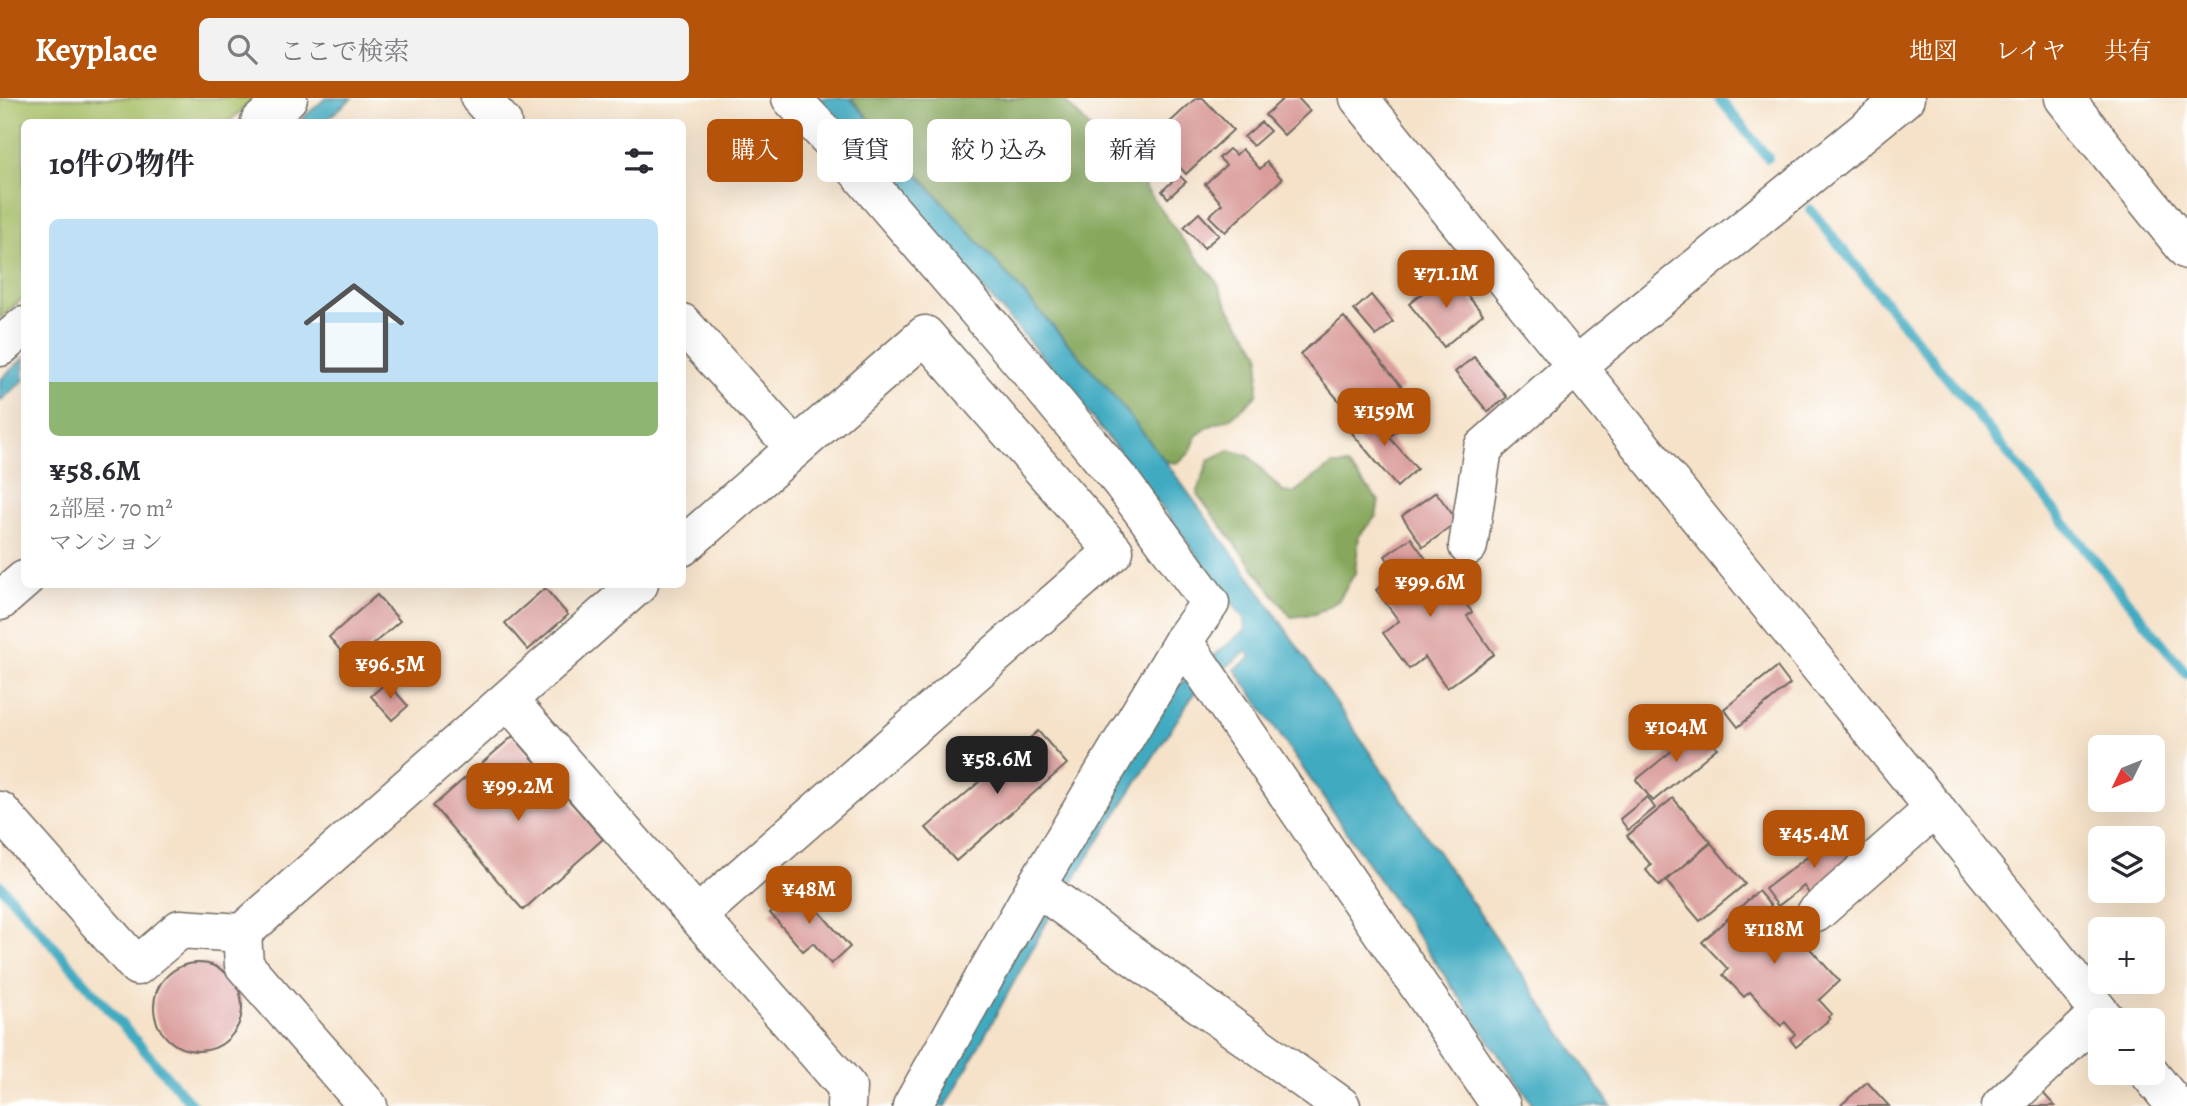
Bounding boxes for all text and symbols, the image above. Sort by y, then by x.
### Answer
search box [199,18,689,81]
text: Keyplace [35,27,157,72]
icon: search [223,30,261,68]
text: ここで検索 [279,34,409,69]
text: 地図 [1909,35,1957,67]
text: レイヤ [1995,35,2066,67]
text: 共有 [2104,35,2152,67]
chip: 購入 [707,119,803,182]
chip: 賃貸 [817,119,913,182]
chip: 絞り込み [927,119,1071,182]
chip: 新着 [1085,119,1181,182]
icon: filters [620,142,658,180]
text: 10件の物件 [49,144,195,184]
pin: ¥71.1M [1389,250,1503,310]
text: ¥71.1M [1413,257,1479,288]
icon: home [291,265,417,391]
pin: ¥159M [1335,388,1433,448]
text: ¥159M [1353,395,1415,426]
text: ¥58.6M [49,450,141,490]
text: 2部屋 · 70 m² [49,493,173,524]
text: マンション [49,527,163,558]
pin: ¥99.6M [1373,560,1487,619]
text: ¥99.6M [1395,566,1465,597]
pin: ¥96.5M [333,642,447,701]
text: ¥96.5M [355,648,425,679]
pin: ¥104M [1627,704,1725,764]
text: ¥104M [1644,711,1708,742]
north arrow [2088,735,2165,812]
map controls [2088,735,2165,1085]
pin: ¥58.6M [940,736,1054,796]
text: ¥58.6M [962,743,1032,774]
pin: ¥99.2M [461,764,575,823]
text: ¥99.2M [482,770,554,801]
pin: ¥45.4M [1757,810,1871,870]
text: ¥45.4M [1779,817,1849,848]
button: layers [2088,826,2165,903]
pin: ¥48M [768,866,850,926]
text: ¥48M [782,873,836,904]
pin: ¥118M [1725,906,1823,966]
text: ¥118M [1744,913,1804,944]
button: + [2088,917,2165,994]
button: − [2088,1008,2165,1085]

